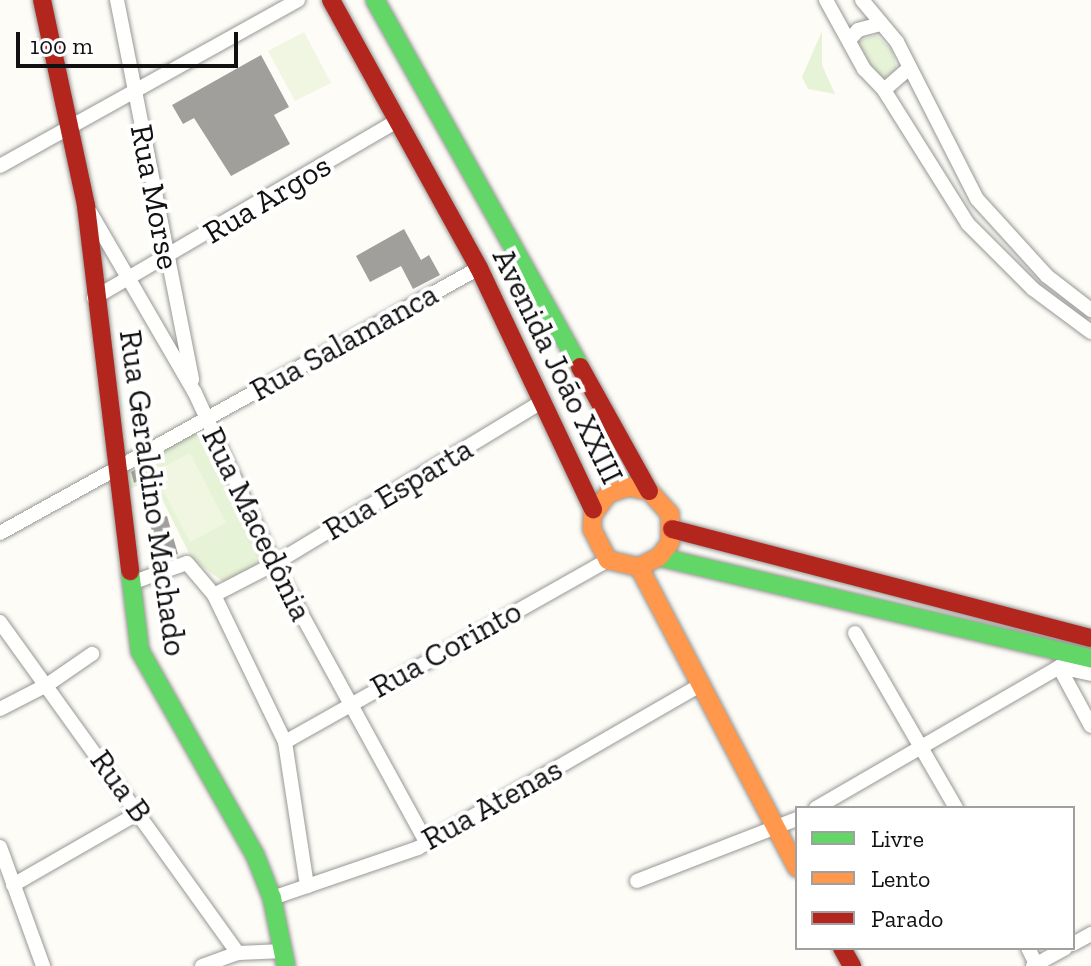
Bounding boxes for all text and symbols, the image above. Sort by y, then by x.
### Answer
scale bar [20,16,242,66]
text: 100 m [30,31,93,60]
street label: Rua Morse [122,121,188,273]
street label: Rua Argos [196,146,338,252]
street label: Avenida João XXIII [484,241,632,491]
street label: Rua Salamanca [243,275,445,409]
street label: Rua Geraldino Machado [111,327,195,659]
street label: Rua Macedônia [194,421,320,627]
street label: Rua Esparta [317,430,479,548]
street label: Rua Corinto [364,592,528,706]
street label: Rua B [82,742,160,830]
street label: Rua Atenas [415,750,569,858]
legend [795,806,1075,950]
text: Livre [871,824,924,853]
text: Lento [871,864,930,893]
text: Parado [871,904,943,933]

